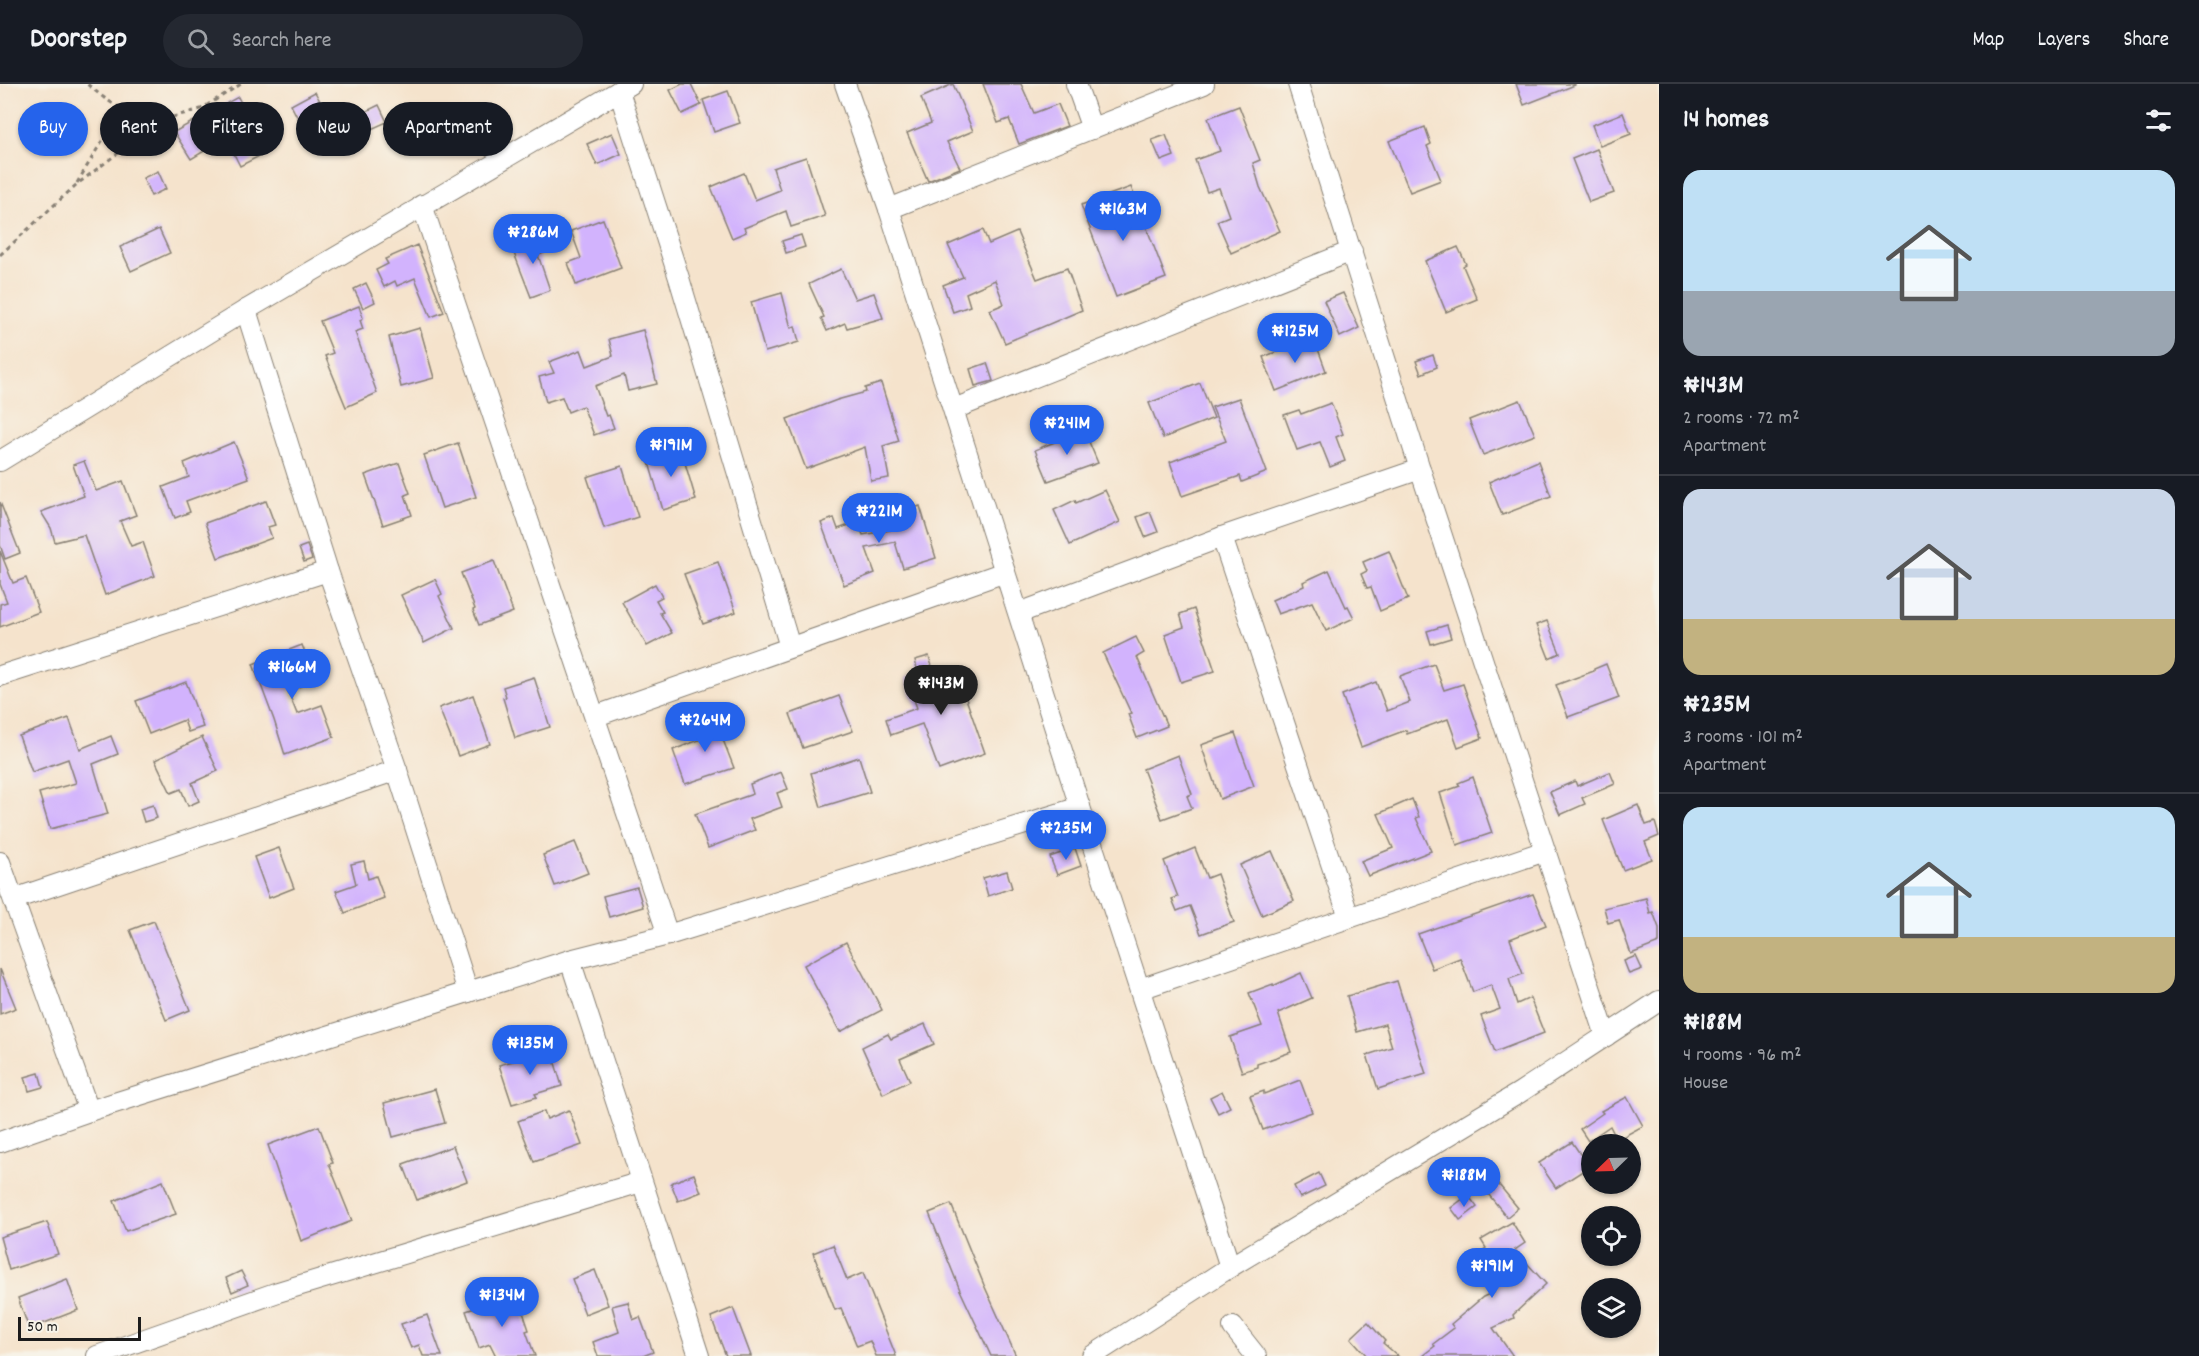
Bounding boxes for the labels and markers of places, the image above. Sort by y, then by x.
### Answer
pin: ₦163M [1081,191,1165,242]
pin: ₦286M [491,214,575,265]
pin: ₦125M [1253,313,1337,364]
pin: ₦241M [1025,405,1109,456]
pin: ₦191M [629,427,713,478]
pin: ₦221M [837,493,921,544]
pin: ₦166M [250,649,334,700]
pin: ₦143M [899,665,983,716]
pin: ₦264M [663,702,747,753]
pin: ₦235M [1024,810,1108,861]
pin: ₦135M [488,1025,572,1076]
pin: ₦188M [1422,1157,1506,1208]
pin: ₦191M [1450,1248,1534,1299]
pin: ₦134M [460,1277,544,1328]

